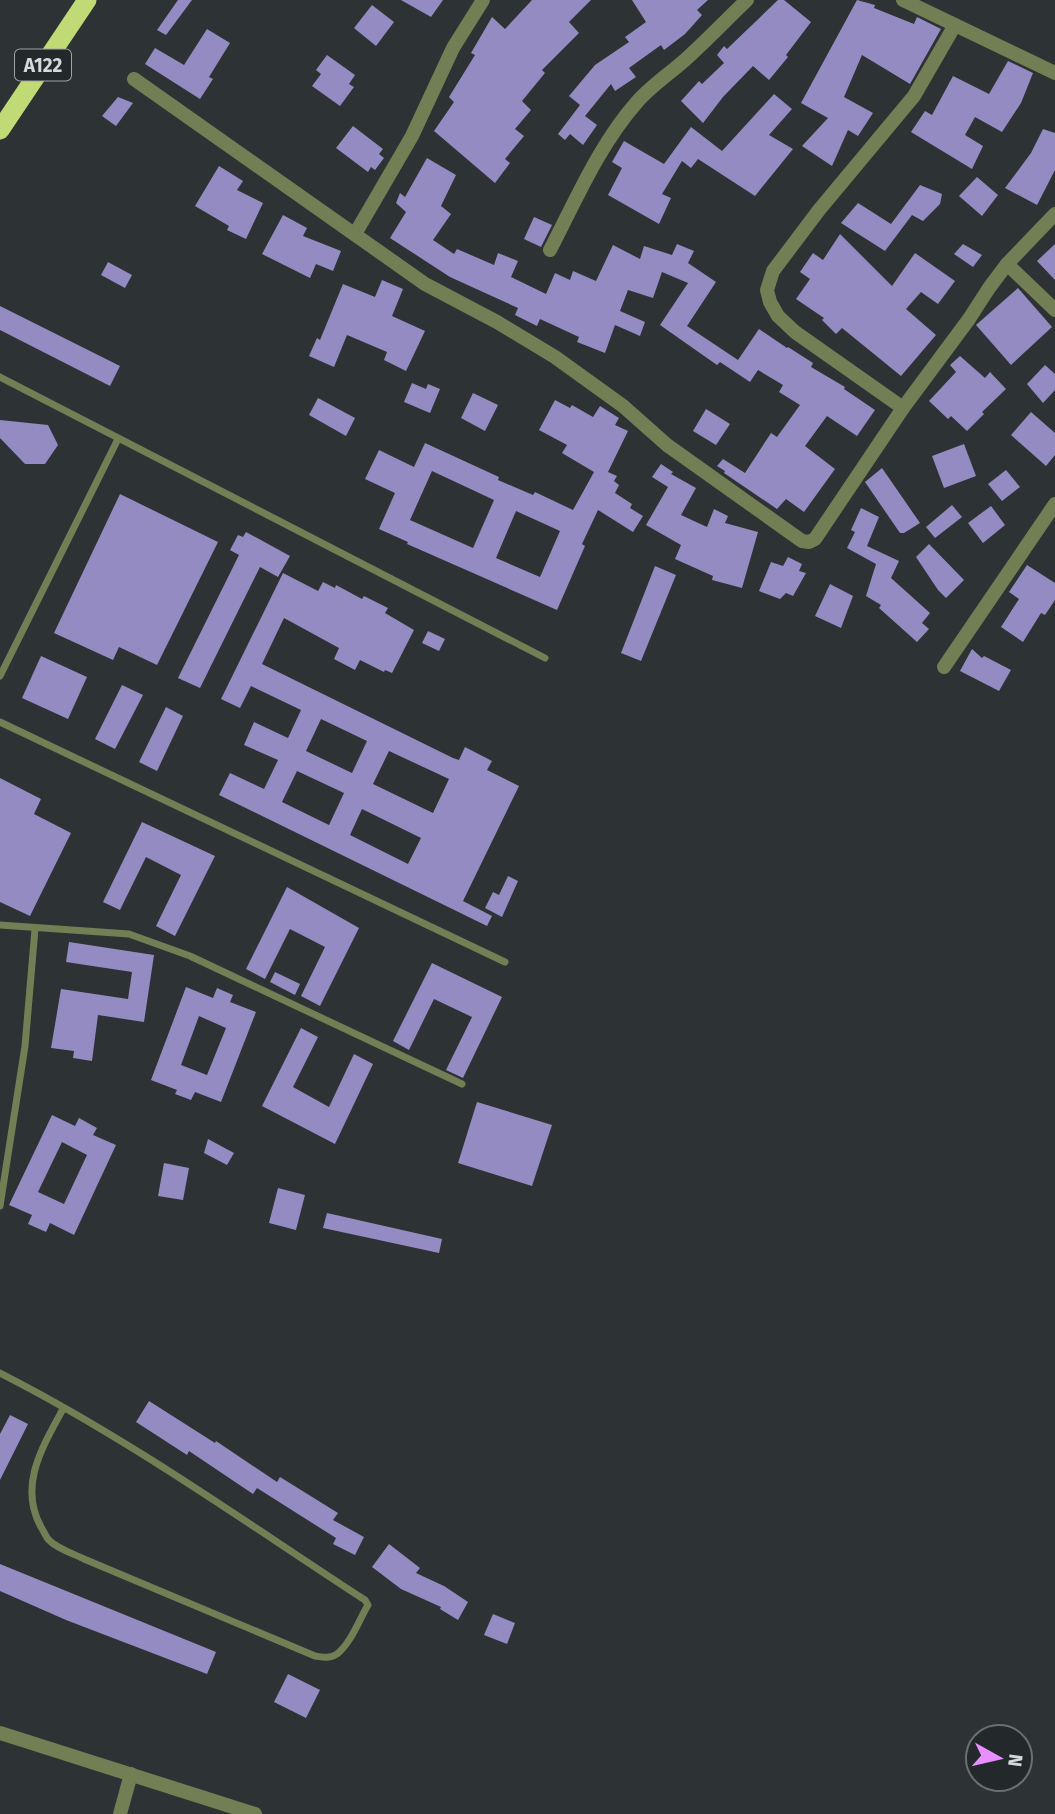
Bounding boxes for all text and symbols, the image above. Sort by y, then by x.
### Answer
road number: A122 [15,50,71,80]
north arrow [964,1723,1034,1793]
text: N [1003,1752,1028,1768]

